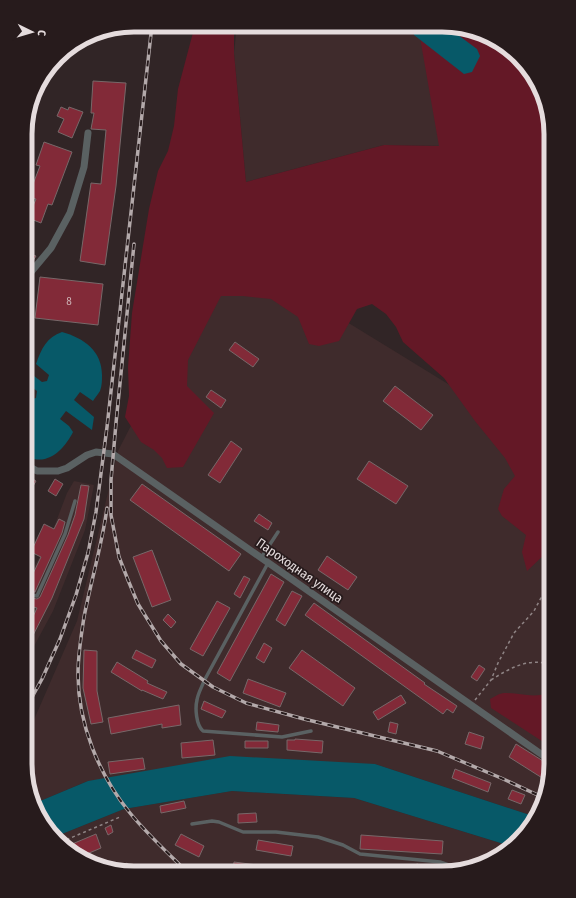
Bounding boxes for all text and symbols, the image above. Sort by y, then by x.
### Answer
north arrow [12,12,52,52]
text: С [35,29,48,36]
house number: 8 [66,295,72,308]
street label: Пароходная улица [254,535,346,606]

